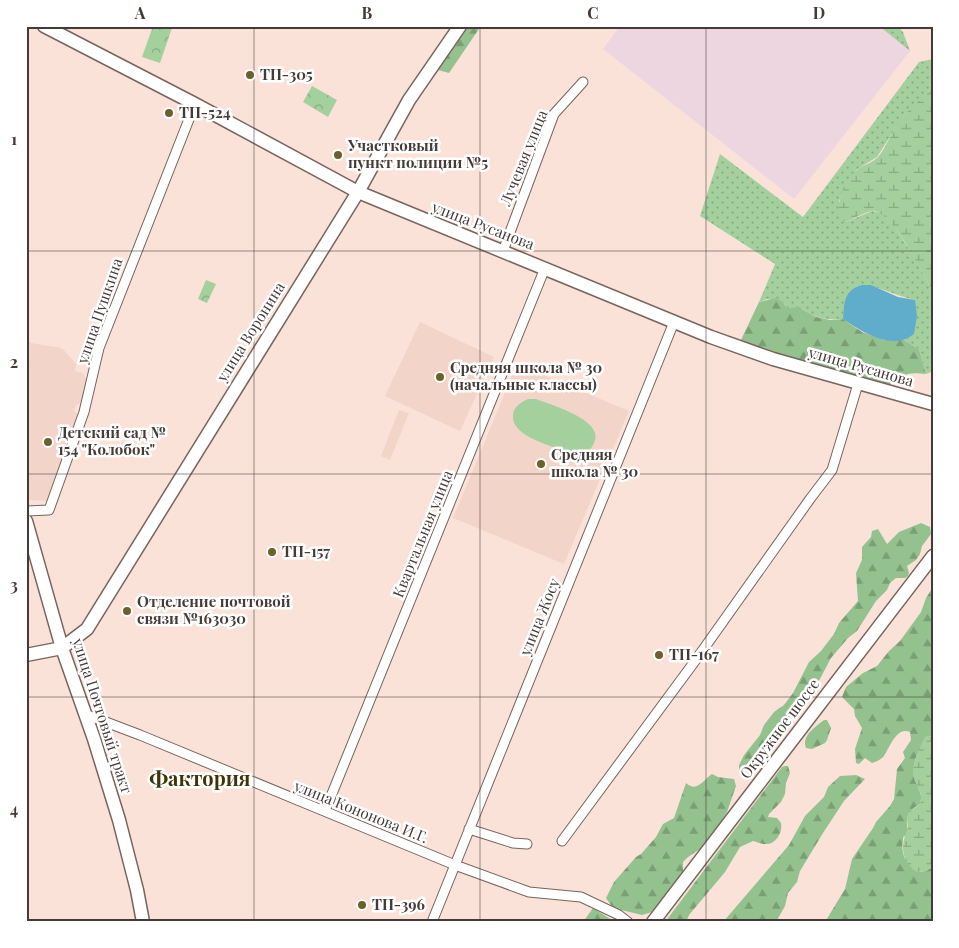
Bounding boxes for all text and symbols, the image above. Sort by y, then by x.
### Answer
text: A [134,2,146,23]
text: B [362,2,373,23]
text: C [587,2,599,23]
text: D [813,2,825,23]
place label: ТП-305 [260,64,313,84]
marker: ТП-305 [244,69,256,81]
place label: ТП-524 [179,102,231,122]
street label: Лучевая улица [494,106,552,209]
marker: ТП-524 [163,107,175,119]
text: 1 [11,128,17,149]
place label: Участковый пункт полиции №5 [347,135,488,172]
marker: Участковый пункт полиции №5 [332,149,344,161]
street label: улица Русанова [428,196,538,254]
street label: улица Пушкина [71,255,127,367]
street label: улица Воронина [211,277,289,386]
street label: улица Русанова [806,341,917,391]
text: 2 [10,351,18,372]
place label: Средняя школа № 30 (начальные классы) [450,357,602,394]
marker: Средняя школа № 30 (начальные классы) [434,371,446,383]
place label: Детский сад № 154 "Колобок" [58,422,166,459]
marker: Детский сад № 154 "Колобок" [42,436,54,448]
place label: Средняя школа № 30 [551,444,638,481]
marker: Средняя школа № 30 [535,458,547,470]
street label: Квартальная улица [387,467,457,600]
place label: ТП-157 [282,541,330,561]
marker: ТП-157 [266,546,278,558]
text: 3 [10,574,18,595]
street label: улица Жосу [514,575,564,659]
place label: Отделение почтовой связи №163030 [137,591,291,628]
marker: Отделение почтовой связи №163030 [121,605,133,617]
street label: улица Почтовый тракт [68,635,137,796]
place label: ТП-167 [669,644,719,664]
marker: ТП-167 [653,649,665,661]
street label: Окружное шоссе [735,674,823,782]
district label: Фактория [150,764,251,791]
street label: улица Кононова И.Г. [291,775,431,847]
text: 4 [10,798,18,819]
place label: ТП-396 [372,894,425,914]
marker: ТП-396 [356,899,368,911]

